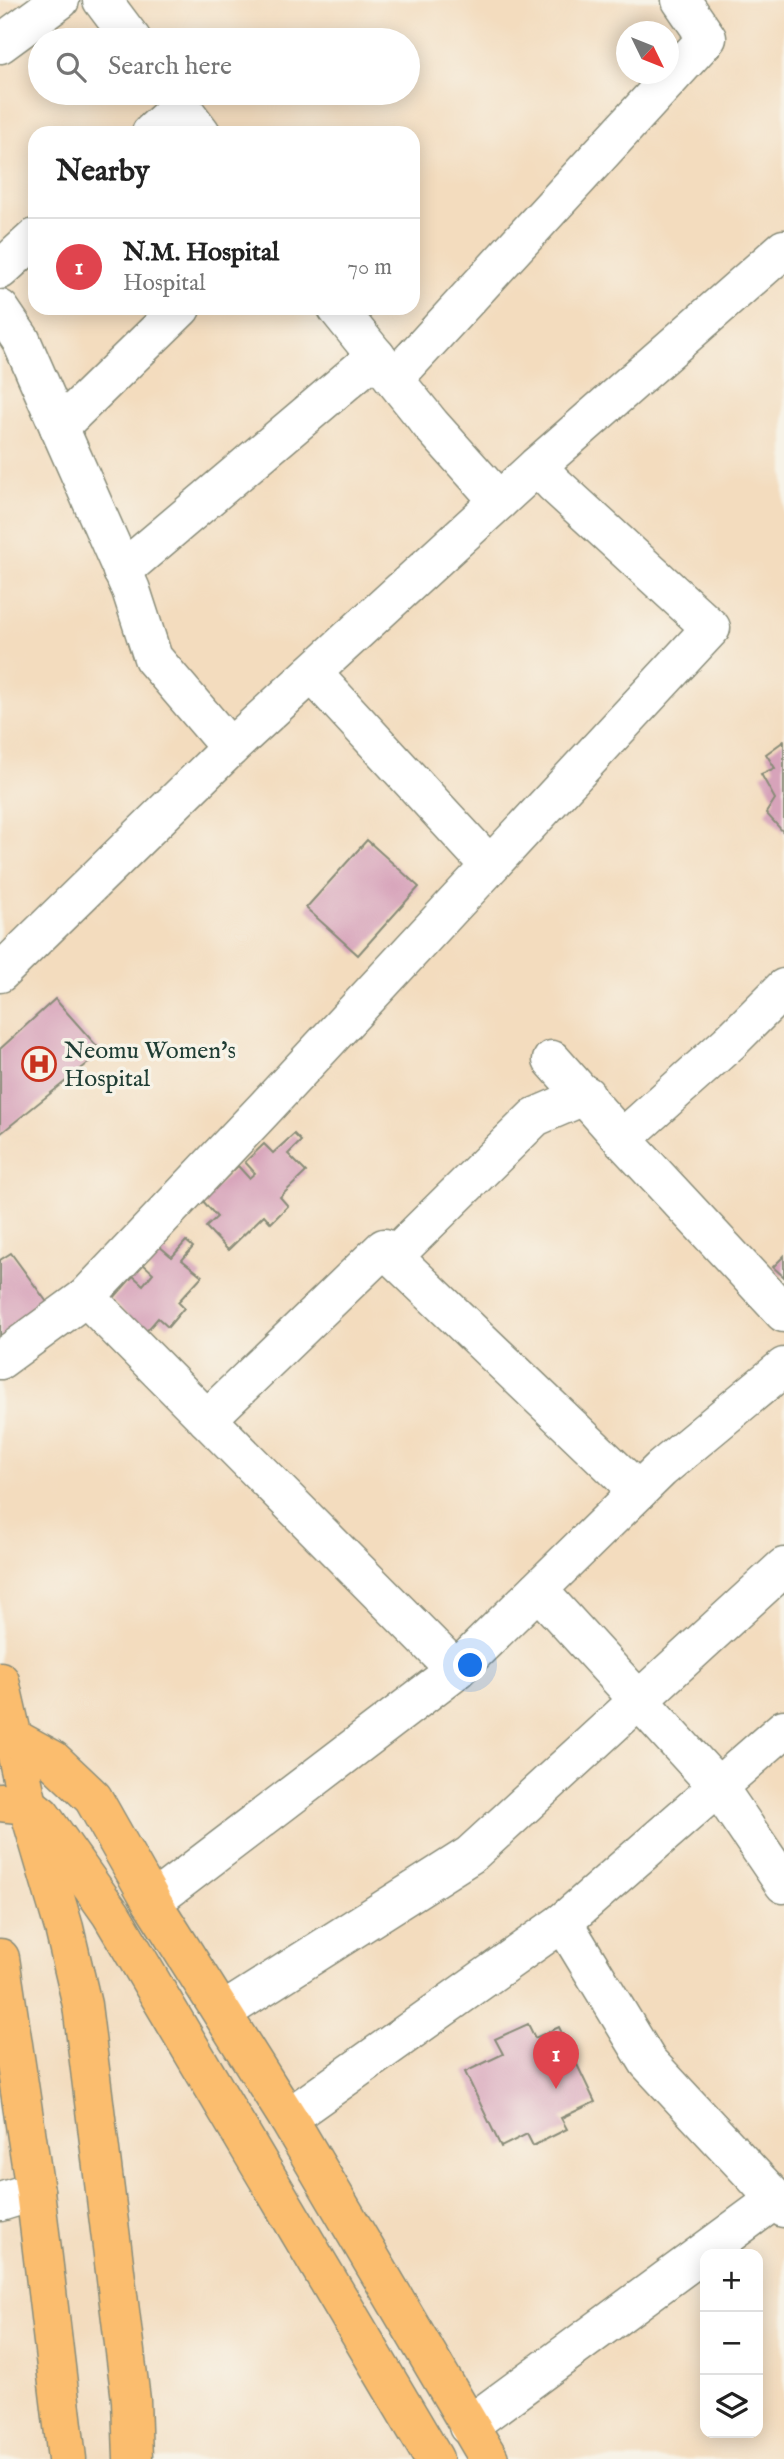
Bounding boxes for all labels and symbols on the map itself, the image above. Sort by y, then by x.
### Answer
north arrow [616,21,679,84]
place label: Neomu Women's Hospital [64,1036,236,1095]
hospital icon: Neomu Women's Hospital [20,1045,58,1083]
your location [453,1648,487,1682]
pin: 1 [533,2031,579,2089]

